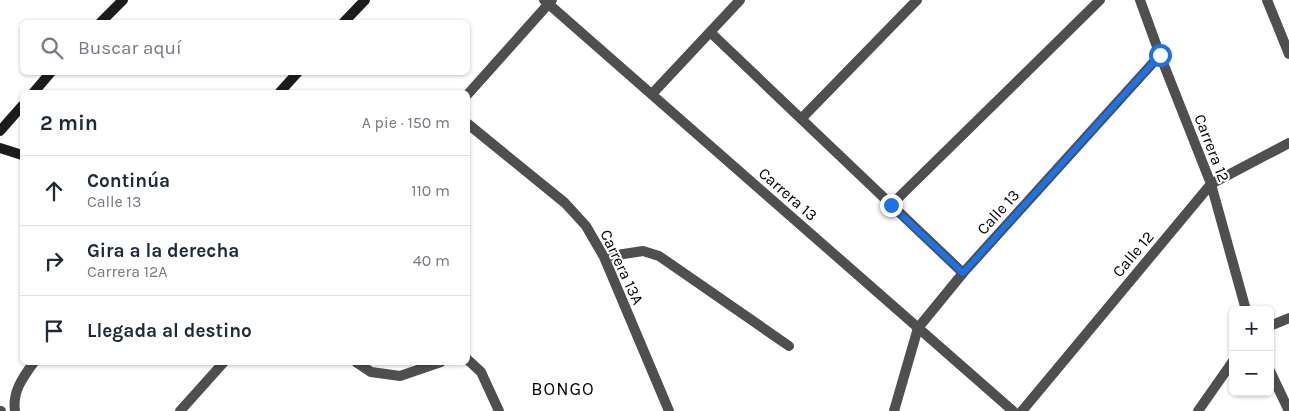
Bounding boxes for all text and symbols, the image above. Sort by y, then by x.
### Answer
search box [20,20,470,75]
icon: search [38,34,66,62]
text: Buscar aquí [78,37,182,59]
route start [1149,44,1172,67]
text: 2 min [40,111,98,135]
street label: Carrera 12 [1190,111,1234,185]
text: A pie · 150 m [362,113,450,132]
street label: Carrera 13 [755,163,821,225]
text: Continúa [87,170,170,192]
icon: ahead [40,177,68,205]
text: 110 m [411,181,450,200]
street label: Calle 13 [973,185,1023,239]
text: Calle 13 [87,192,141,211]
route end [880,194,903,217]
street label: Carrera 13A [596,226,648,308]
street label: Calle 12 [1108,227,1158,281]
text: Gira a la derecha [87,240,239,262]
icon: right [40,247,68,275]
text: 40 m [413,251,450,270]
text: Carrera 12A [87,262,168,281]
map controls [1229,306,1274,396]
button: + [1229,306,1274,351]
icon: arrive [40,317,68,345]
text: Llegada al destino [87,320,252,342]
button: − [1229,351,1274,396]
district label: BONGO [531,378,595,400]

